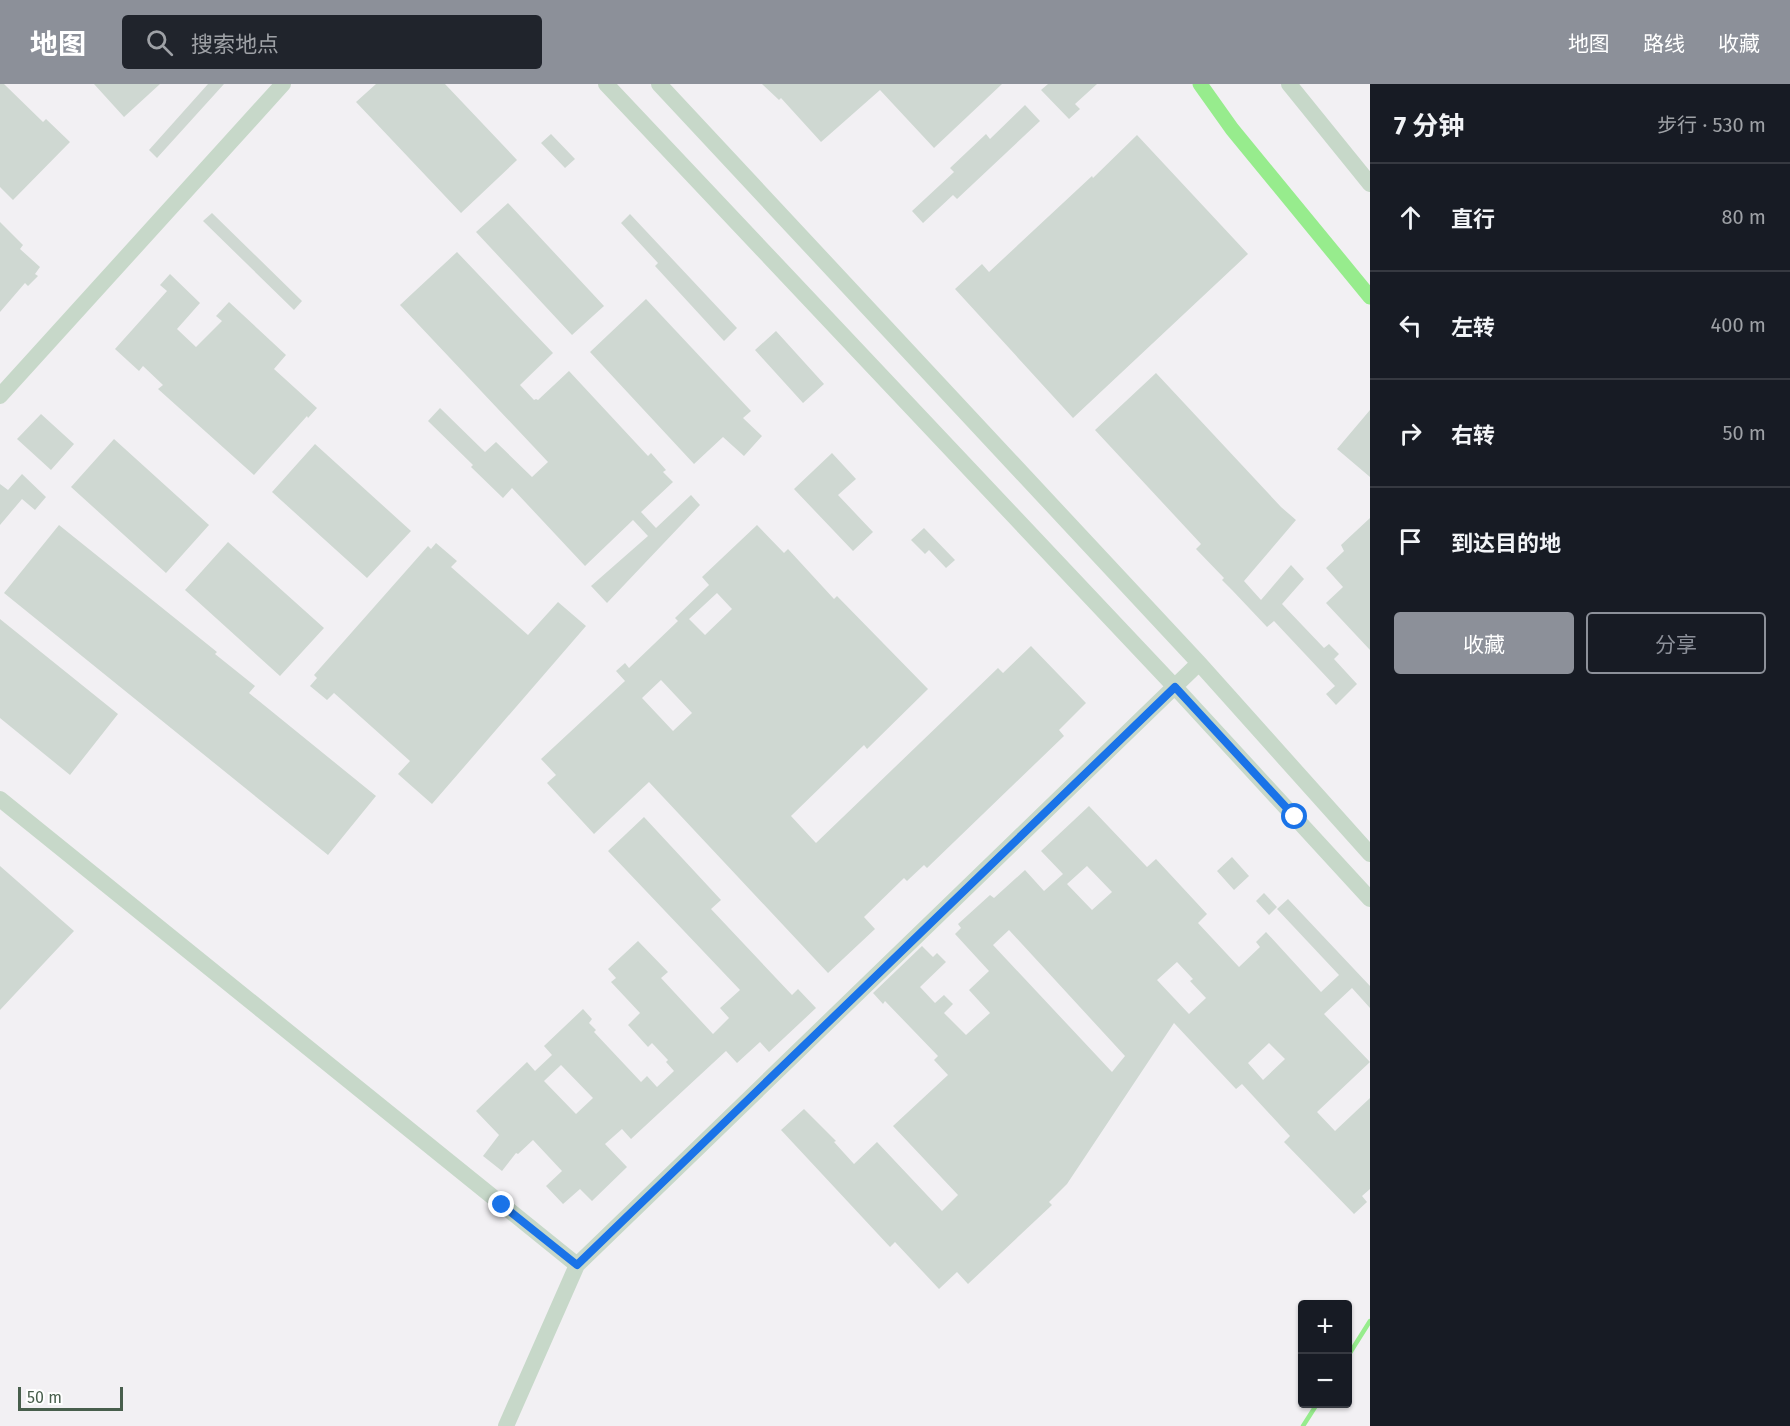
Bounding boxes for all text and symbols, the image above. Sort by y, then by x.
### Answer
search box [122,15,542,69]
icon: search [143,26,176,59]
text: 地图 [30,28,86,61]
text: 搜索地点 [191,31,279,58]
text: 地图 [1568,31,1610,57]
text: 路线 [1643,31,1685,57]
text: 收藏 [1718,31,1760,57]
text: 7 分钟 [1394,111,1464,142]
text: 步行 · 530 m [1657,113,1766,137]
icon: ahead [1394,201,1427,234]
text: 80 m [1721,205,1766,229]
text: 直行 [1451,206,1495,233]
icon: left [1394,309,1427,342]
text: 400 m [1711,313,1766,337]
text: 左转 [1451,314,1495,341]
icon: right [1394,417,1427,450]
text: 50 m [1722,421,1766,445]
text: 右转 [1451,422,1495,449]
icon: arrive [1394,525,1427,558]
text: 到达目的地 [1451,530,1561,557]
button: 收藏 [1394,612,1574,674]
button: 分享 [1586,612,1766,674]
route start [1281,803,1307,829]
route end [488,1191,514,1217]
map controls [1298,1300,1352,1408]
button: + [1298,1300,1352,1354]
button: − [1298,1354,1352,1408]
scale bar [18,1384,123,1412]
text: 50 m [27,1388,62,1407]

